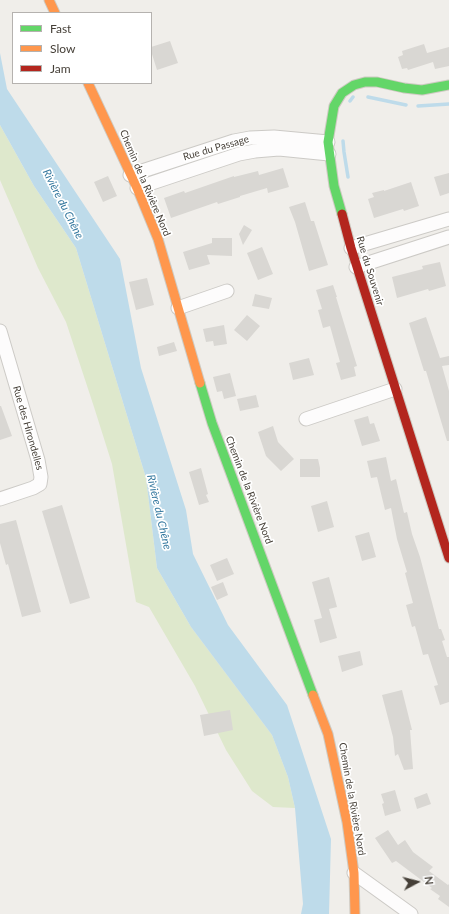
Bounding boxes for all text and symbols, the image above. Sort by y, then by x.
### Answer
legend [12,12,152,84]
text: Fast [50,21,71,36]
text: Slow [50,41,75,56]
text: Jam [50,61,71,76]
street label: Chemin de la Rivière Nord [117,128,173,238]
street label: Rue du Passage [182,133,250,163]
water label: Rivière du Chêne [40,167,86,241]
street label: Rue du Souvenir [354,235,386,307]
street label: Rue des Hirondelles [10,384,46,472]
street label: Chemin de la Rivière Nord [223,434,275,546]
water label: Rivière du Chêne [144,473,174,551]
street label: Chemin de la Rivière Nord [336,742,368,856]
north arrow [397,862,437,902]
text: N [422,875,436,885]

